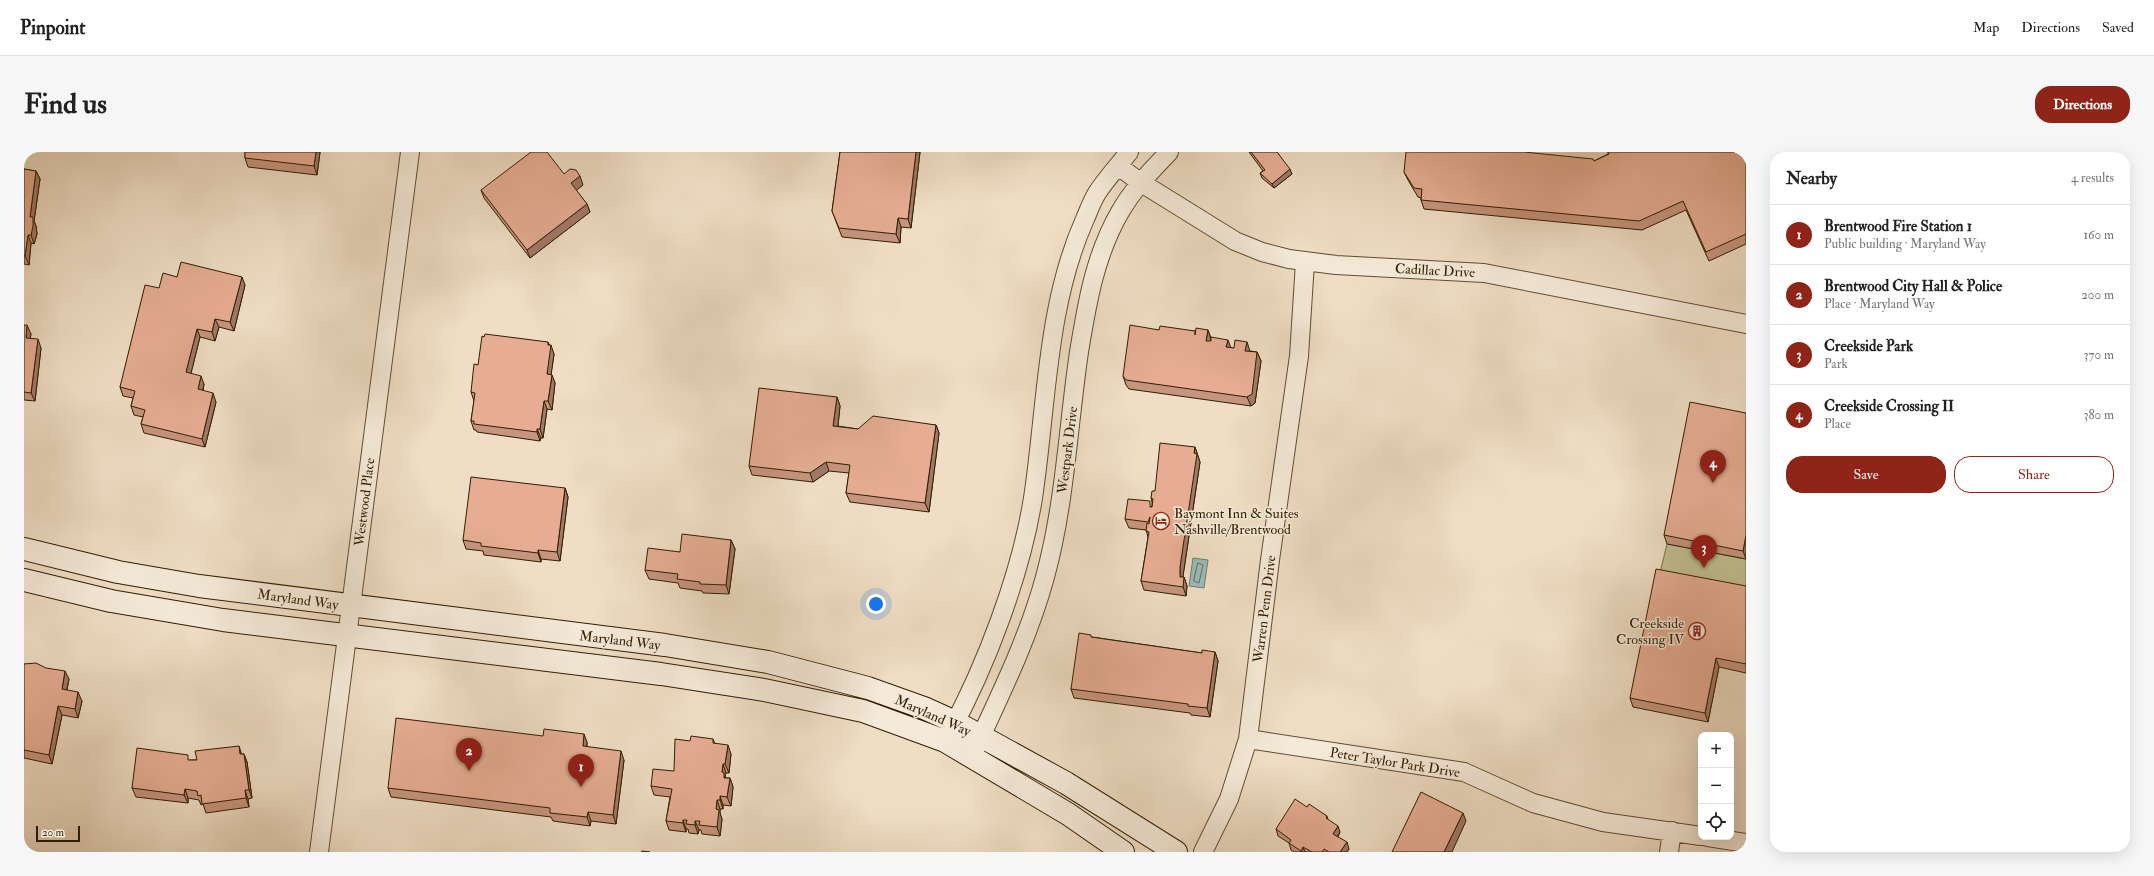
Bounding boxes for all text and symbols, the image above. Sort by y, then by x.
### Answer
text: Pinpoint [20,16,85,40]
text: Map [1973,19,1999,36]
text: Directions [2021,19,2080,36]
text: Saved [2102,19,2134,36]
button: Directions [2035,86,2130,123]
text: Find us [24,87,107,122]
text: Nearby [1786,168,1837,189]
text: 4 results [2071,170,2114,186]
text: Brentwood Fire Station 1 [1824,217,1972,236]
text: 1 [1797,227,1801,243]
text: 160 m [2083,227,2114,243]
text: Public building · Maryland Way [1824,236,1986,252]
street label: Cadillac Drive [1395,260,1476,281]
text: Brentwood City Hall & Police [1824,277,2002,296]
text: 2 [1796,287,1802,303]
text: 200 m [2081,287,2114,303]
text: Place · Maryland Way [1824,296,1935,312]
text: Creekside Park [1824,337,1913,356]
text: 3 [1797,347,1802,363]
text: 370 m [2084,347,2114,363]
text: Park [1824,356,1848,372]
text: Creekside Crossing II [1824,397,1954,416]
street label: Westpark Drive [1054,405,1082,496]
text: 4 [1795,407,1803,423]
text: 380 m [2083,407,2114,423]
text: Place [1824,416,1851,432]
pin: 4 [1700,450,1726,483]
button: Save [1786,456,1946,493]
button: Share [1954,456,2114,493]
street label: Westwood Place [351,457,378,548]
place label: Baymont Inn & Suites Nashville/Brentwood [1174,505,1299,538]
hotel icon: Baymont Inn & Suites Nashville/Brentwood [1151,511,1171,531]
pin: 3 [1691,535,1717,568]
street label: Warren Penn Drive [1249,554,1280,665]
street label: Maryland Way [256,585,340,615]
your location [866,594,886,614]
place label: Creekside Crossing IV [1616,615,1685,648]
building icon: Creekside Crossing IV [1687,621,1707,641]
street label: Maryland Way [578,627,662,655]
street label: Maryland Way [892,691,974,741]
map controls [1698,732,1734,840]
button: + [1698,732,1734,768]
pin: 2 [456,738,482,771]
street label: Peter Taylor Park Drive [1328,744,1461,782]
pin: 1 [568,754,594,787]
button: − [1698,768,1734,804]
button: locate [1698,804,1734,840]
scale bar [36,824,80,843]
text: 20 m [42,826,64,839]

